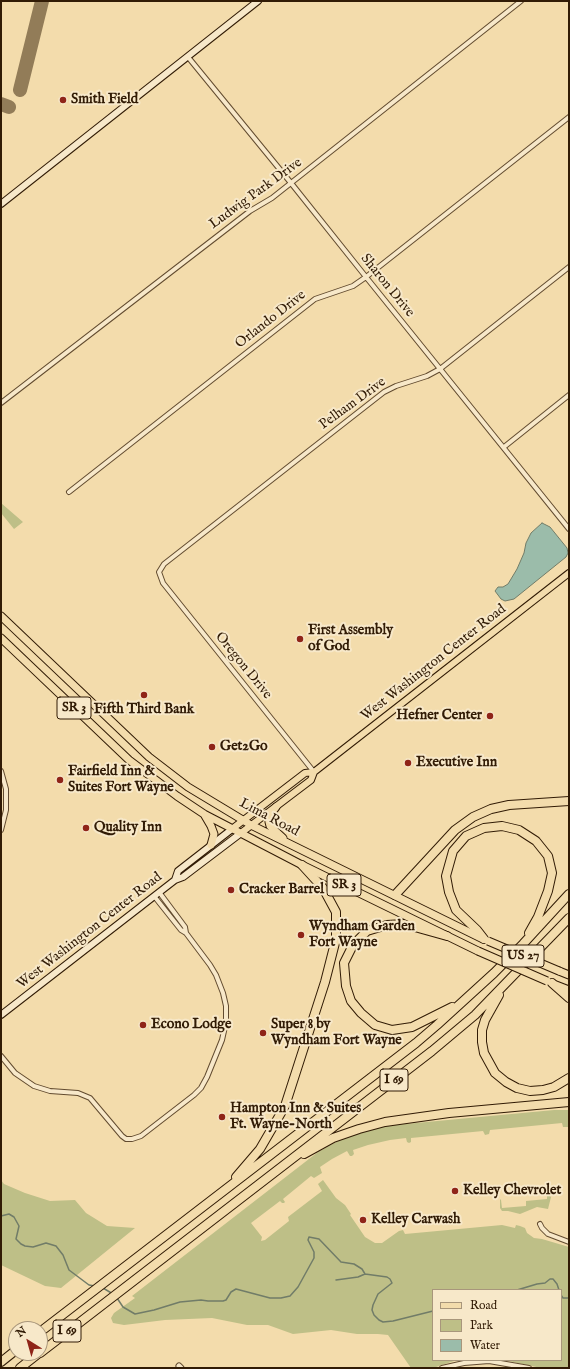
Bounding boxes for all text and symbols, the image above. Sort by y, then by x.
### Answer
place label: Smith Field [71,92,138,108]
marker: Smith Field [58,95,68,105]
street label: Ludwig Park Drive [206,155,306,233]
street label: Sharon Drive [356,251,418,321]
street label: Orlando Drive [232,287,310,353]
street label: Pelham Drive [316,374,390,434]
street label: West Washington Center Road [358,601,510,725]
place label: First Assembly of God [308,623,393,656]
street label: Oregon Drive [211,629,275,703]
marker: First Assembly of God [295,634,305,644]
marker: Fifth Third Bank [139,690,149,700]
road number: SR 3 [57,697,91,719]
place label: Fifth Third Bank [94,702,194,718]
place label: Hefner Center [396,708,482,724]
marker: Hefner Center [485,711,495,721]
place label: Get2Go [220,739,268,755]
marker: Get2Go [207,742,217,752]
place label: Executive Inn [416,755,497,771]
marker: Executive Inn [403,758,413,768]
place label: Fairfield Inn & Suites Fort Wayne [68,764,174,796]
marker: Fairfield Inn & Suites Fort Wayne [55,775,65,785]
street label: Lima Road [236,795,302,841]
place label: Quality Inn [94,820,162,836]
marker: Quality Inn [81,823,91,833]
street label: West Washington Center Road [14,869,166,993]
road number: SR 3 [327,874,361,896]
place label: Cracker Barrel [239,882,324,898]
marker: Cracker Barrel [226,885,236,895]
place label: Wyndham Garden Fort Wayne [309,919,415,952]
marker: Wyndham Garden Fort Wayne [296,930,306,940]
road number: US 27 [502,945,544,967]
place label: Econo Lodge [151,1017,231,1033]
place label: Super 8 by Wyndham Fort Wayne [271,1017,402,1050]
marker: Econo Lodge [138,1020,148,1030]
marker: Super 8 by Wyndham Fort Wayne [258,1028,268,1038]
road number: I 69 [380,1069,408,1091]
place label: Hampton Inn & Suites Ft. Wayne-North [230,1101,361,1134]
marker: Hampton Inn & Suites Ft. Wayne-North [217,1112,227,1122]
place label: Kelley Chevrolet [463,1183,561,1199]
marker: Kelley Chevrolet [450,1186,460,1196]
place label: Kelley Carwash [371,1212,460,1228]
marker: Kelley Carwash [358,1215,368,1225]
legend [432,1289,562,1361]
text: Road [470,1298,497,1313]
text: Park [470,1318,493,1333]
road number: I 69 [53,1320,81,1342]
north arrow [8,1321,48,1361]
text: N [13,1324,29,1341]
text: Water [470,1338,500,1353]

